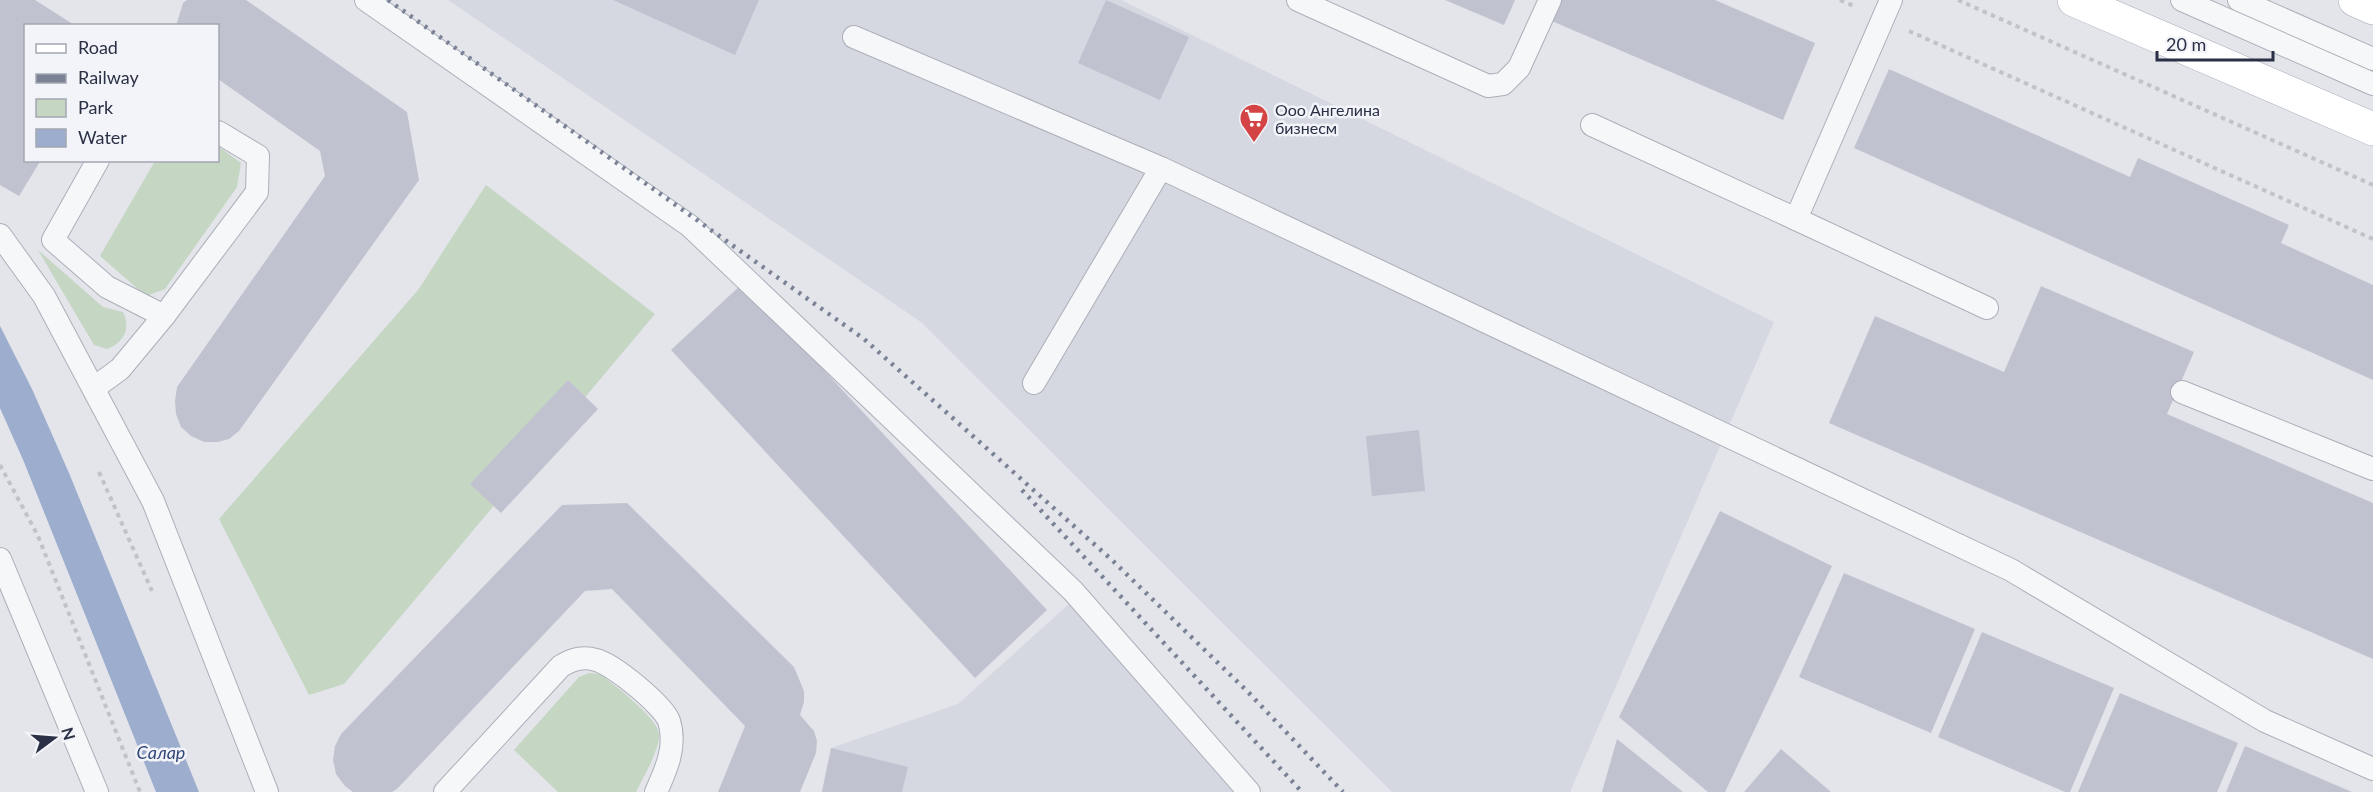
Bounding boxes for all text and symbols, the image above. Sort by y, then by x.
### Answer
legend [24,24,219,162]
scale bar [2157,24,2272,62]
text: 20 m [2166,33,2206,55]
text: Road [78,36,118,58]
text: Railway [78,66,139,88]
text: Park [78,96,114,118]
place label: Ооо Ангелина бизнесм [1275,100,1380,137]
supermarket icon: Ооо Ангелина бизнесм [1238,102,1270,144]
text: Water [78,126,127,148]
north arrow [24,708,84,768]
text: N [58,725,80,742]
water label: Салар [137,741,185,763]

